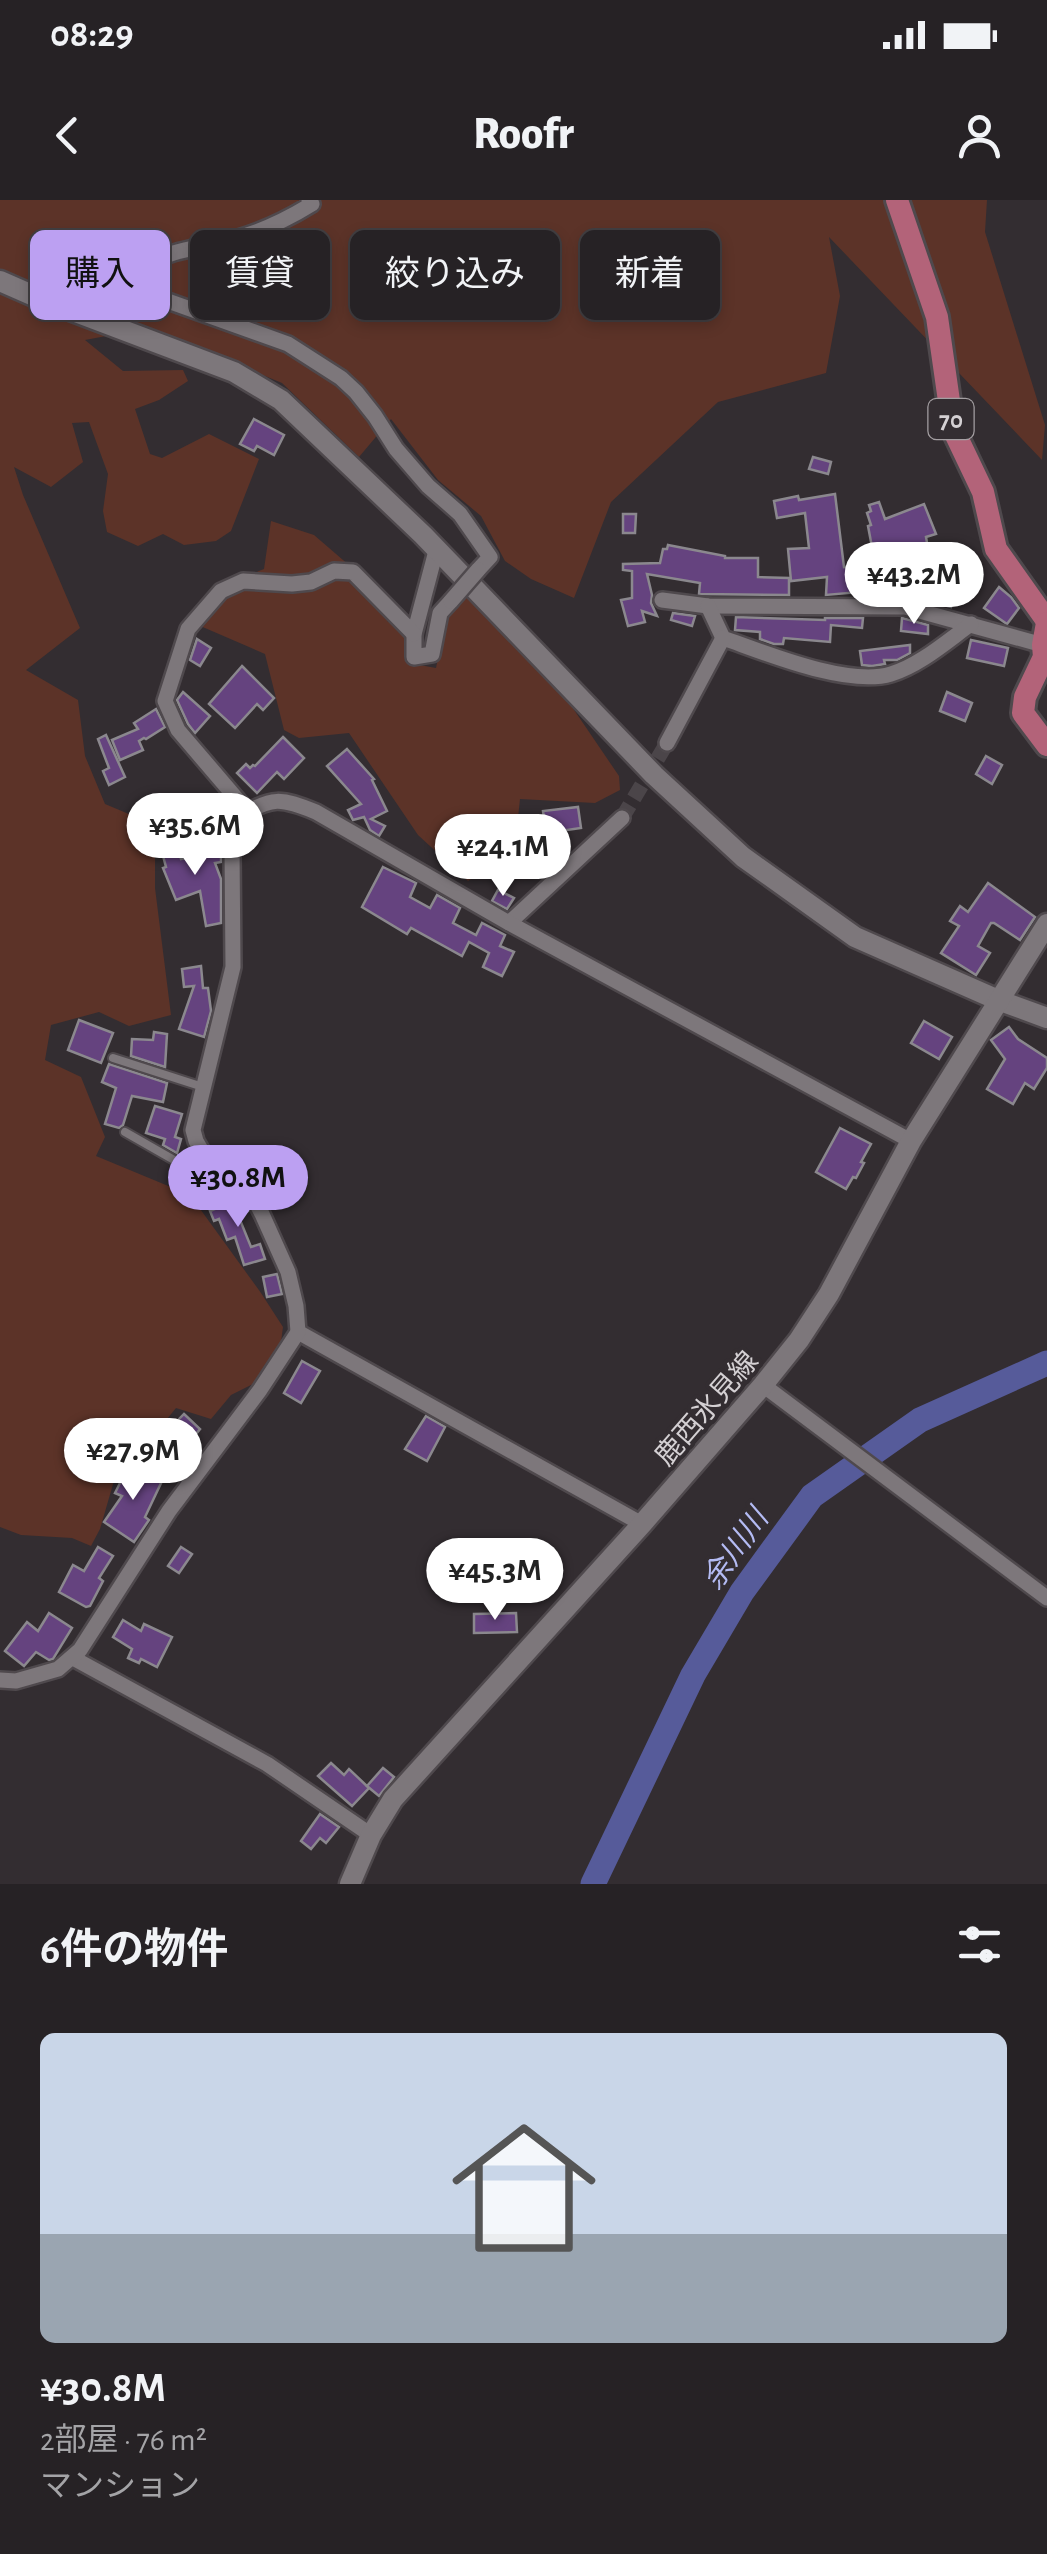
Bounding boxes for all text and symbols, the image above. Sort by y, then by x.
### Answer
text: 08:29 [50,16,134,54]
icon: back [40,108,95,163]
icon: person [952,108,1007,163]
text: Roofr [473,112,574,157]
chip: 購入 [30,230,170,320]
chip: 賃貸 [190,230,330,320]
chip: 絞り込み [350,230,560,320]
chip: 新着 [580,230,720,320]
road number: 70 [928,399,974,439]
pin: ¥43.2M [833,542,995,627]
text: ¥43.2M [867,558,961,590]
pin: ¥35.6M [114,793,276,878]
text: ¥35.6M [149,809,241,841]
pin: ¥24.1M [422,814,584,899]
text: ¥24.1M [457,830,549,862]
pin: ¥30.8M [157,1145,319,1230]
text: ¥30.8M [190,1161,286,1193]
street label: 鹿西氷見線 [650,1346,764,1471]
pin: ¥27.9M [52,1418,214,1503]
text: ¥27.9M [86,1434,180,1466]
water label: 余川川 [696,1501,776,1595]
pin: ¥45.3M [414,1538,576,1623]
text: ¥45.3M [448,1554,542,1586]
icon: filters [952,1917,1007,1972]
text: 6件の物件 [40,1929,228,1971]
icon: home [434,2098,614,2278]
text: ¥30.8M [40,2367,166,2409]
text: 2部屋 · 76 m² [40,2424,207,2456]
text: マンション [40,2470,200,2502]

